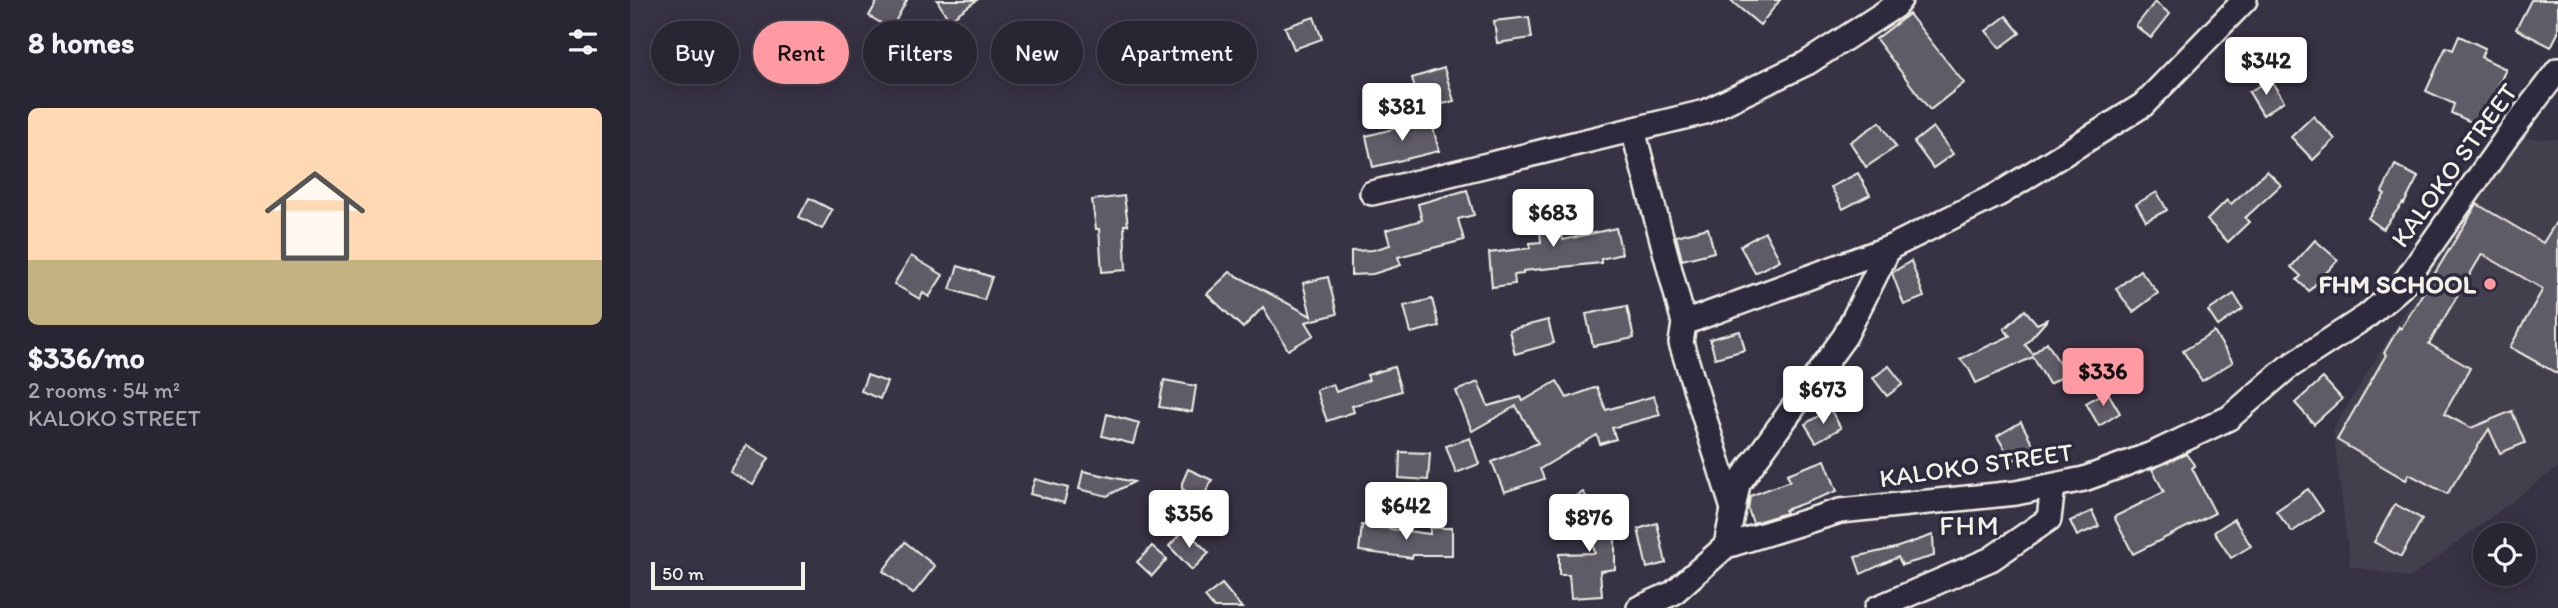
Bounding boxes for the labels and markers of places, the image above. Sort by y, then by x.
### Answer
pin: $342 [2225,38,2307,97]
pin: $381 [1361,83,1443,143]
pin: $683 [1512,190,1594,249]
place label: FHM SCHOOL [2318,268,2477,300]
marker: FHM SCHOOL [2482,276,2498,292]
pin: $336 [2062,348,2144,408]
pin: $673 [1782,366,1864,426]
pin: $642 [1365,482,1447,542]
pin: $356 [1148,490,1230,550]
pin: $876 [1548,494,1630,554]

